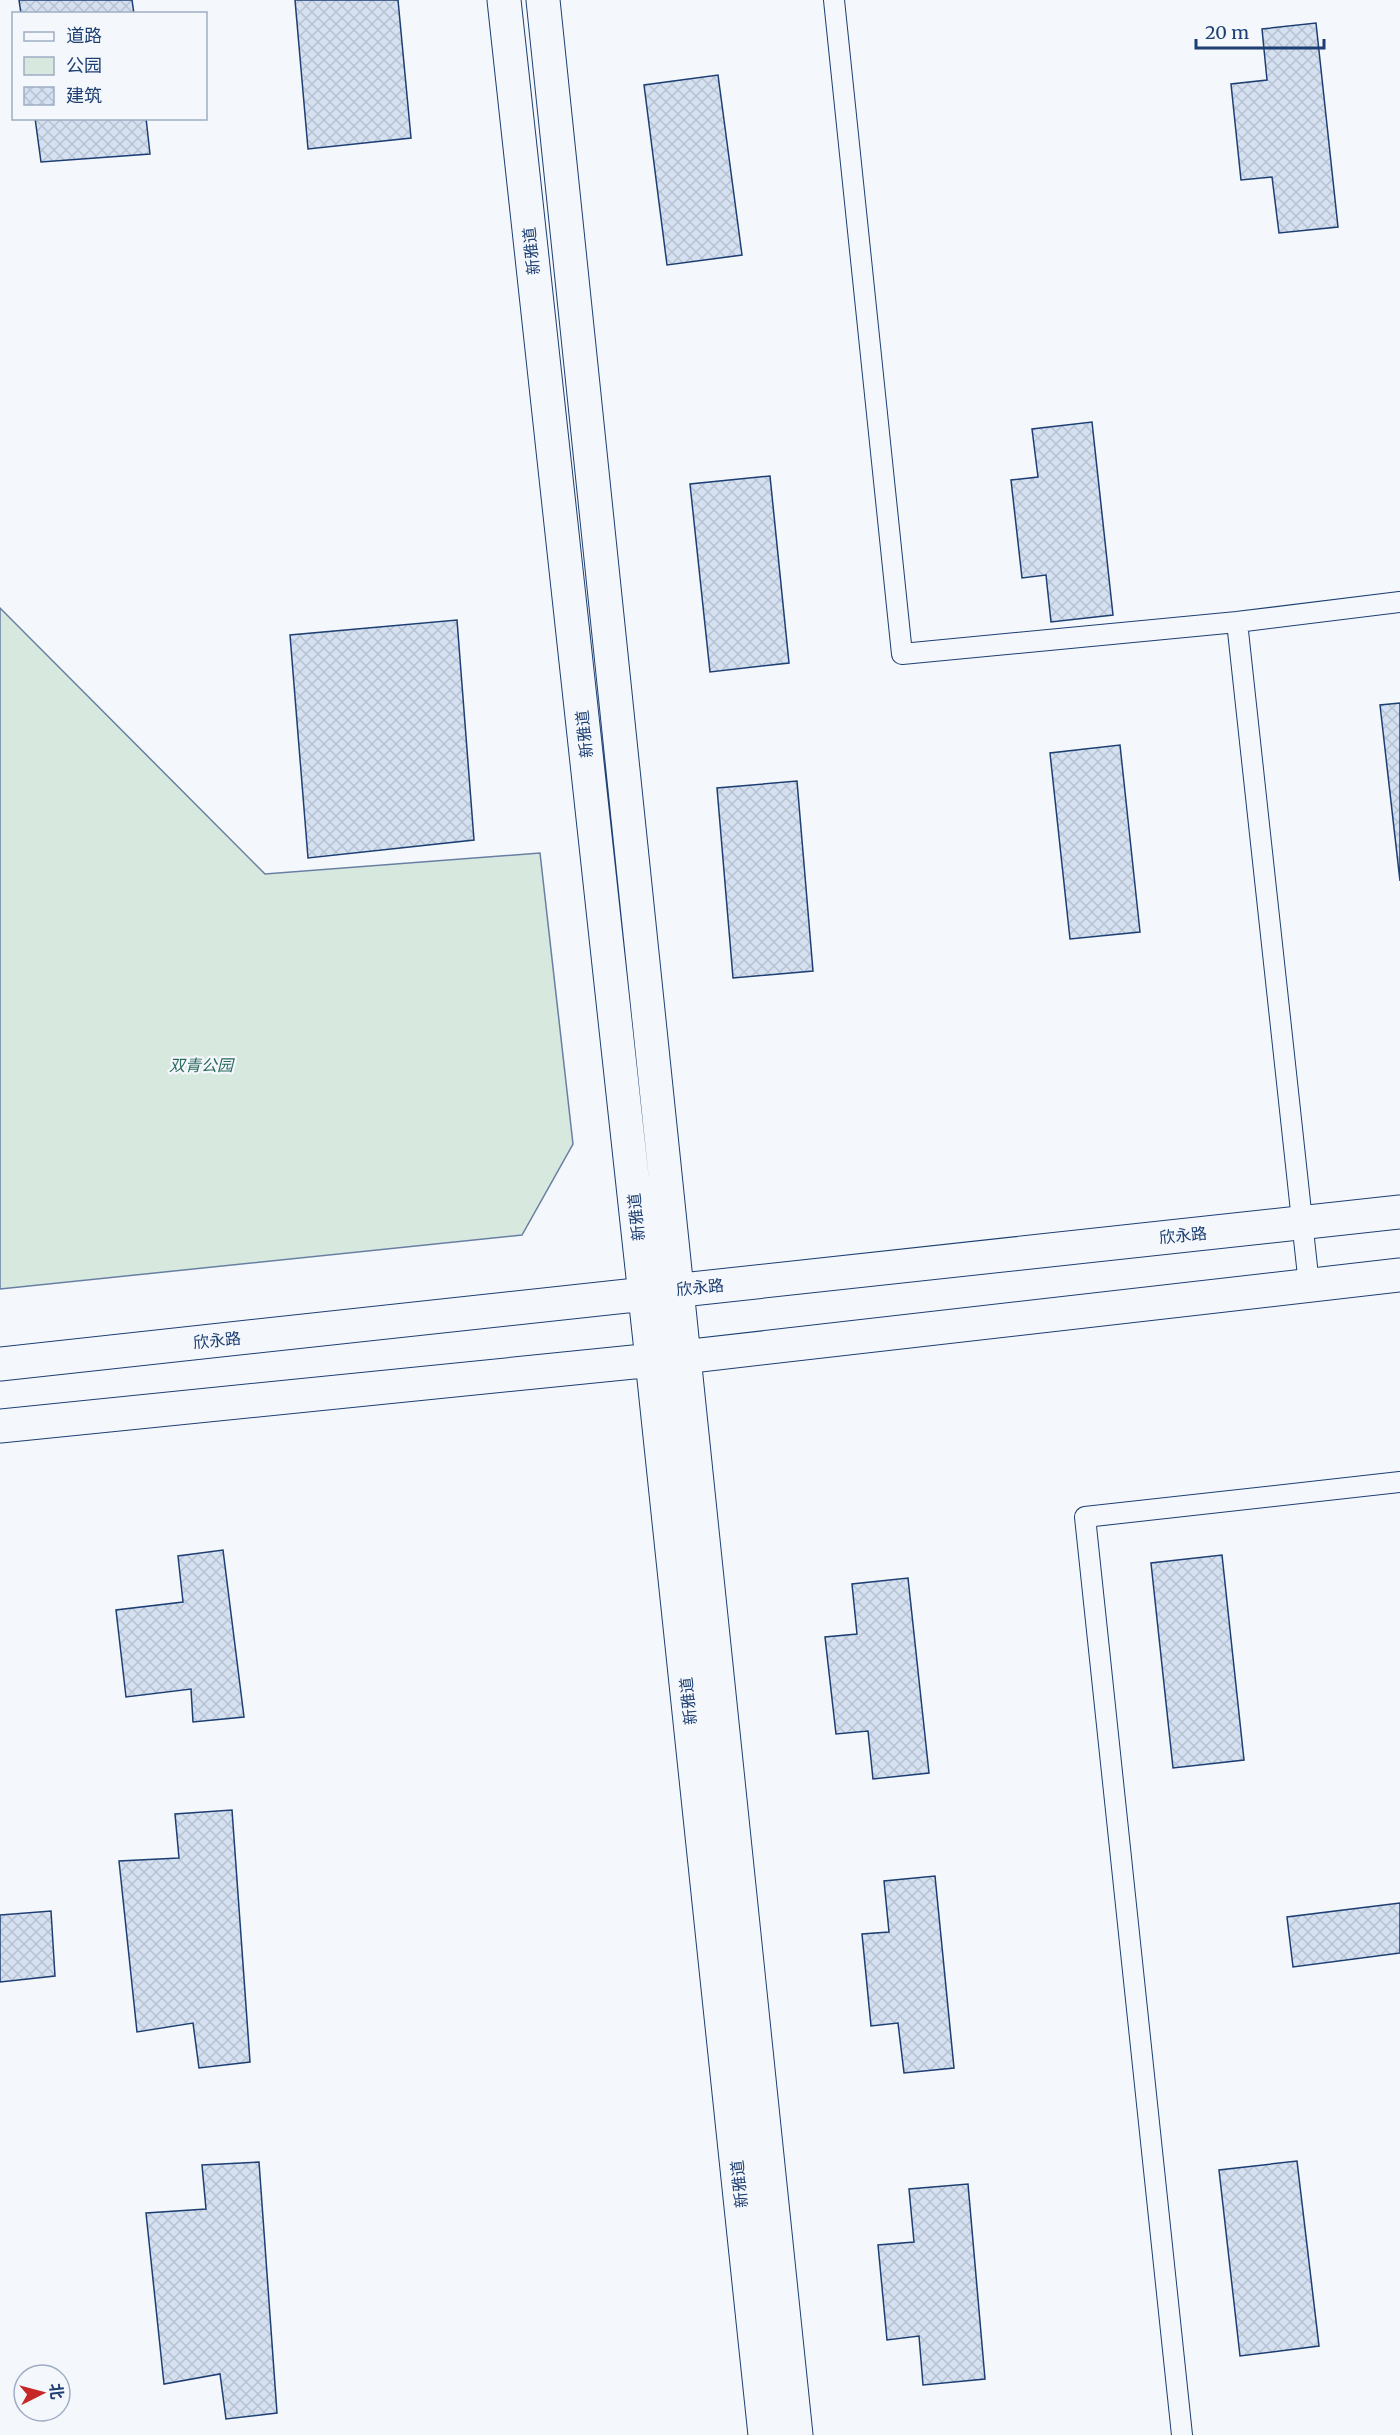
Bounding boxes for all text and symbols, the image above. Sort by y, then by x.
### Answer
legend [12,12,207,120]
scale bar [1196,12,1324,50]
text: 20 m [1205,21,1249,44]
text: 道路 [66,24,102,47]
text: 公园 [66,54,102,77]
text: 建筑 [66,84,102,107]
street label: 新雅道 [519,226,543,276]
street label: 新雅道 [572,709,596,759]
park label: 双青公园 [169,1055,235,1075]
street label: 新雅道 [624,1192,648,1242]
street label: 欣永路 [1158,1223,1208,1247]
street label: 欣永路 [675,1275,725,1299]
street label: 欣永路 [192,1328,242,1352]
street label: 新雅道 [676,1676,700,1726]
street label: 新雅道 [727,2159,751,2209]
north arrow [12,2363,72,2423]
text: 北 [46,2382,68,2400]

